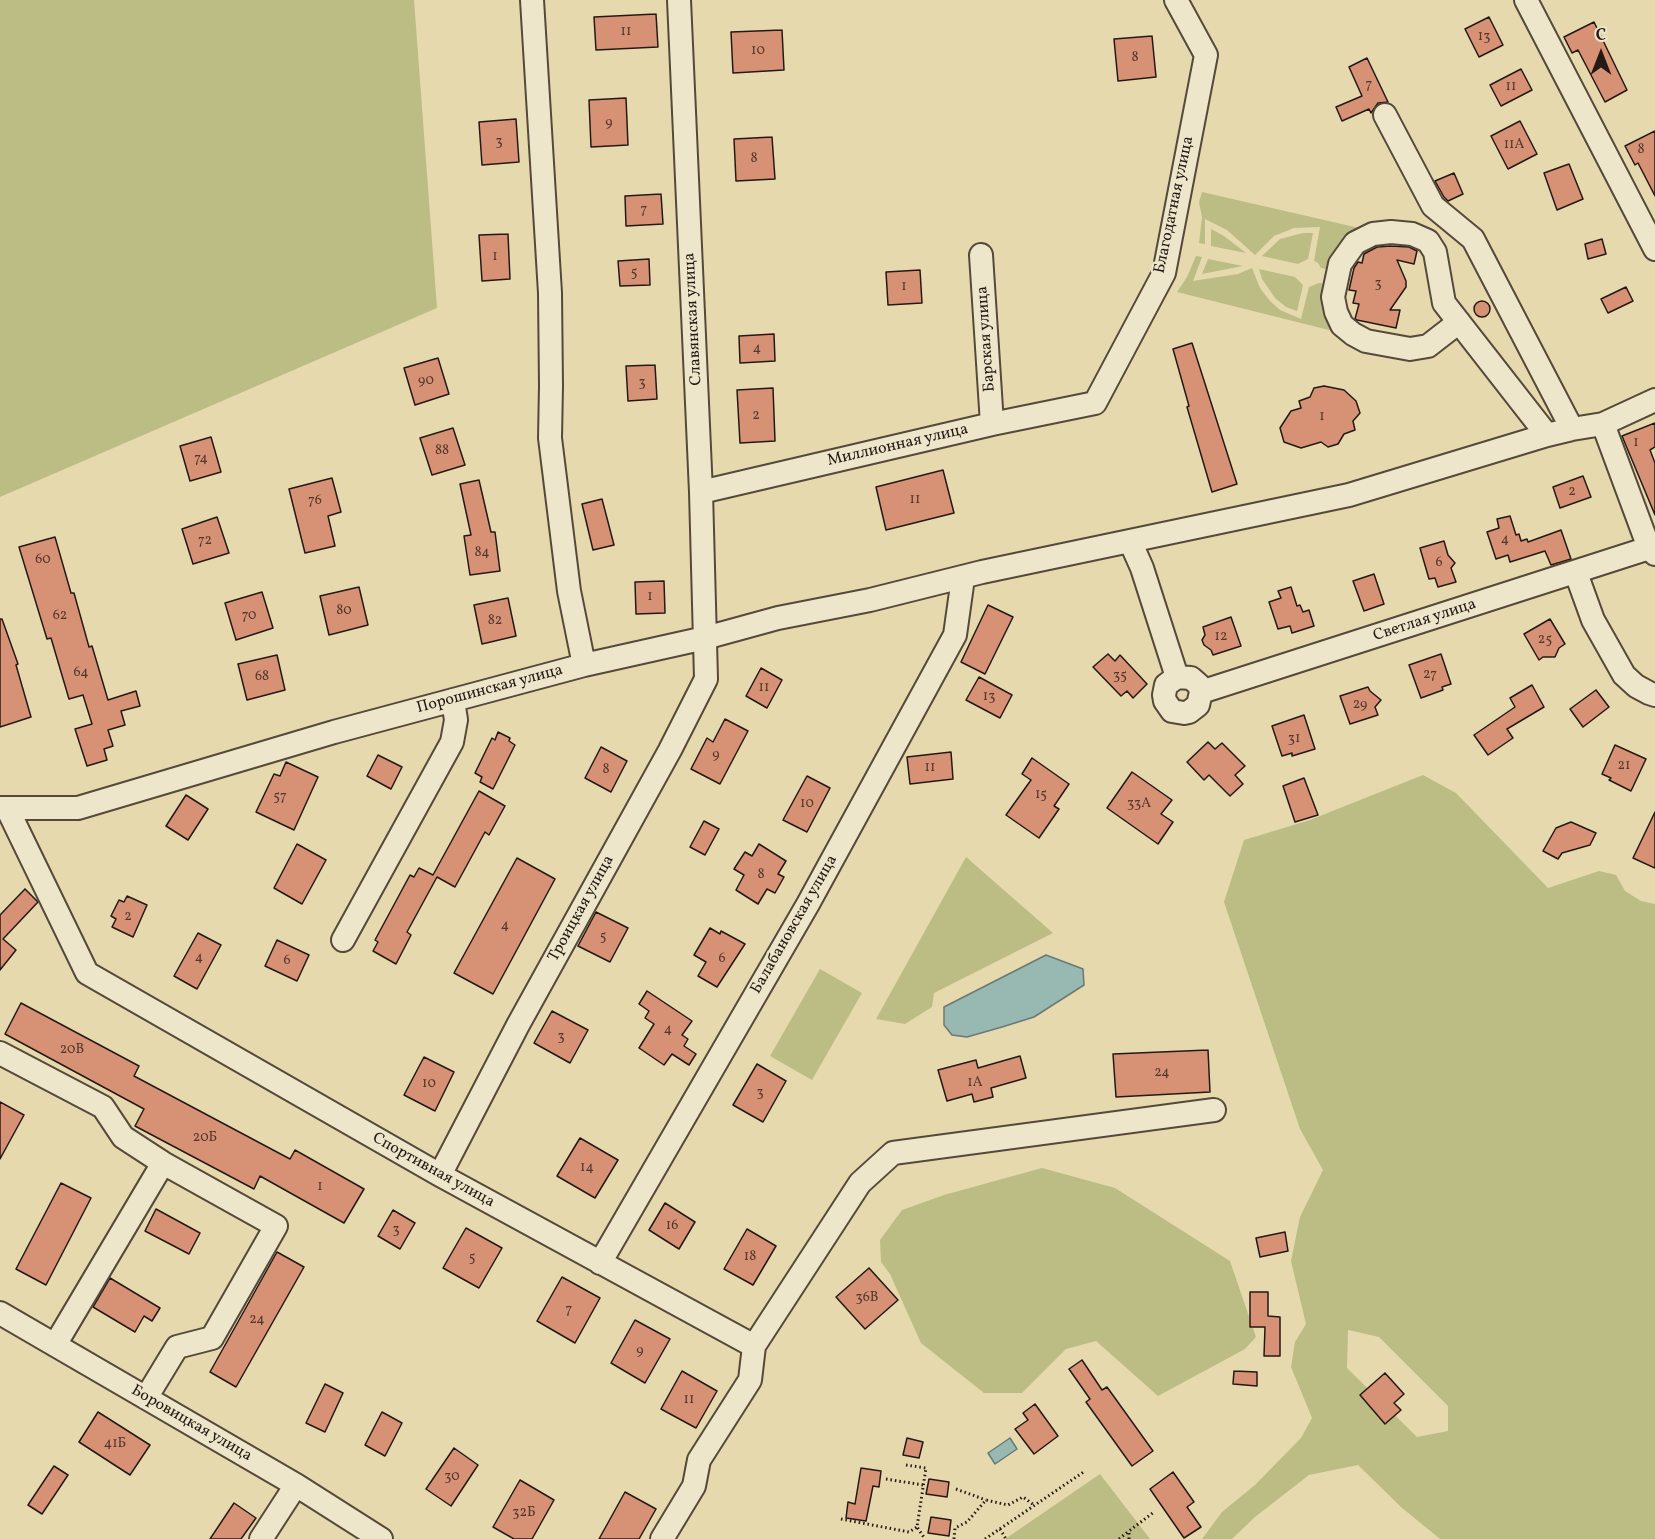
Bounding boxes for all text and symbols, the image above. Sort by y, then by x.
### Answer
house number: 11 [621,24,631,40]
north arrow [1571,24,1631,84]
text: С [1596,25,1606,47]
house number: 13 [1478,29,1490,45]
house number: 10 [751,43,765,59]
house number: 8 [1131,50,1139,66]
house number: 7 [1366,77,1372,93]
house number: 11 [1506,79,1516,95]
house number: 9 [605,115,613,131]
house number: 3 [495,134,503,150]
street label: Благодатная улица [1151,135,1199,275]
house number: 11А [1504,137,1524,153]
house number: 8 [1637,142,1645,158]
house number: 8 [750,151,758,167]
house number: 7 [641,202,647,218]
house number: 1 [492,249,498,265]
street label: Славянская улица [681,252,707,386]
house number: 5 [631,265,637,281]
house number: 3 [1374,276,1382,292]
house number: 1 [901,279,907,295]
street label: Барская улица [974,285,1000,393]
house number: 4 [753,341,761,357]
house number: 90 [418,373,434,389]
house number: 3 [638,375,646,391]
house number: 2 [752,408,760,424]
house number: 1 [1319,409,1325,425]
street label: Миллионная улица [826,420,970,472]
house number: 1 [1633,435,1639,451]
house number: 88 [435,443,449,459]
house number: 74 [194,451,208,467]
house number: 2 [1568,484,1576,500]
house number: 11 [910,492,920,508]
house number: 76 [308,493,322,509]
house number: 4 [1501,532,1509,548]
house number: 72 [198,533,212,549]
house number: 84 [474,545,490,561]
house number: 60 [35,552,51,568]
house number: 6 [1435,555,1443,571]
house number: 1 [647,589,653,605]
street label: Светлая улица [1371,595,1479,647]
house number: 80 [336,603,352,619]
house number: 62 [53,608,67,624]
house number: 70 [242,608,256,624]
house number: 82 [488,613,502,629]
house number: 12 [1215,629,1227,645]
house number: 25 [1538,632,1552,648]
street label: Порошинская улица [415,661,565,719]
house number: 64 [73,665,89,681]
house number: 27 [1423,667,1437,683]
house number: 35 [1113,668,1127,684]
house number: 68 [255,669,269,685]
house number: 11 [759,680,769,696]
house number: 13 [983,689,995,705]
house number: 29 [1353,697,1367,713]
house number: 31 [1288,731,1300,747]
house number: 9 [712,747,720,763]
house number: 21 [1618,758,1630,774]
house number: 11 [925,760,935,776]
house number: 8 [602,762,610,778]
house number: 15 [1035,787,1047,803]
house number: 57 [273,789,287,805]
house number: 10 [800,796,814,812]
house number: 33А [1127,796,1151,812]
street label: Троицкая улица [545,852,619,966]
street label: Балабановская улица [747,852,843,998]
house number: 8 [757,867,765,883]
house number: 2 [124,909,132,925]
house number: 4 [501,918,509,934]
house number: 5 [600,929,606,945]
house number: 4 [195,950,203,966]
house number: 6 [718,951,726,967]
house number: 6 [283,953,291,969]
house number: 4 [664,1022,672,1038]
house number: 3 [557,1029,565,1045]
house number: 20В [60,1042,84,1058]
house number: 24 [1154,1065,1170,1081]
house number: 1А [967,1075,983,1091]
house number: 10 [422,1076,436,1092]
house number: 3 [756,1085,764,1101]
street label: Спортивная улица [368,1129,498,1213]
house number: 20Б [193,1130,217,1146]
house number: 14 [580,1160,594,1176]
house number: 1 [317,1179,323,1195]
house number: 16 [666,1218,678,1234]
house number: 3 [392,1222,400,1238]
house number: 18 [744,1249,756,1265]
house number: 5 [469,1250,475,1266]
house number: 36В [856,1290,878,1306]
house number: 7 [566,1302,572,1318]
house number: 24 [249,1312,265,1328]
house number: 9 [636,1343,644,1359]
street label: Боровицкая улица [127,1382,255,1466]
house number: 11 [684,1392,694,1408]
house number: 41Б [104,1436,126,1452]
house number: 30 [444,1469,460,1485]
house number: 32Б [512,1505,536,1521]

